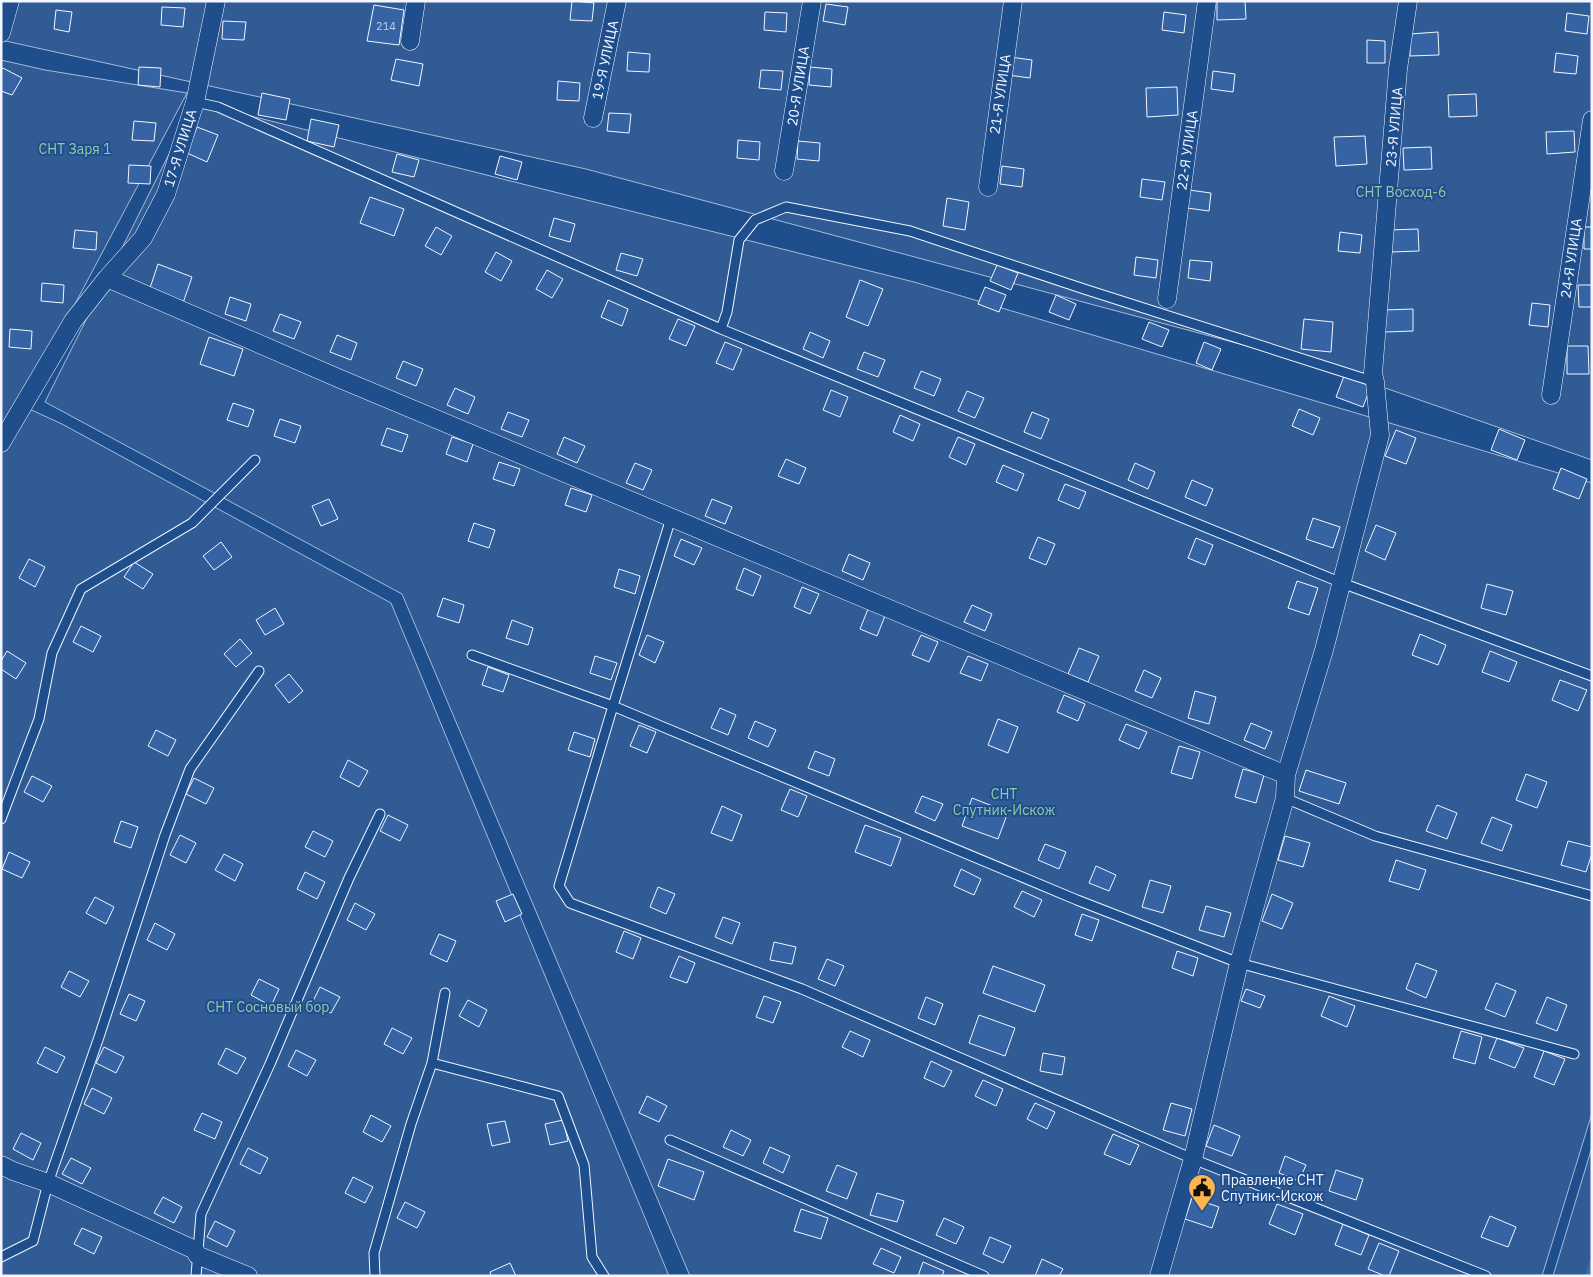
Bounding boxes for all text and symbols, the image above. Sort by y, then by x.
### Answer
house number: 214 [376,19,396,33]
street label: 19-Я УЛИЦА [588,19,622,101]
street label: 20-Я УЛИЦА [783,45,813,127]
street label: 21-Я УЛИЦА [985,53,1015,135]
street label: 23-Я УЛИЦА [1382,86,1406,168]
street label: 17-Я УЛИЦА [160,107,200,189]
street label: 22-Я УЛИЦА [1172,109,1202,191]
park label: СНТ Заря 1 [39,140,112,158]
park label: СНТ Восход-6 [1356,183,1446,201]
street label: 24-Я УЛИЦА [1556,217,1586,299]
park label: СНТ Спутник-Искож [953,785,1055,819]
park label: СНТ Сосновый бор [207,998,329,1016]
place label: Правление СНТ Спутник-Искож [1221,1171,1324,1205]
public building icon: Правление СНТ Спутник-Искож [1187,1173,1217,1212]

